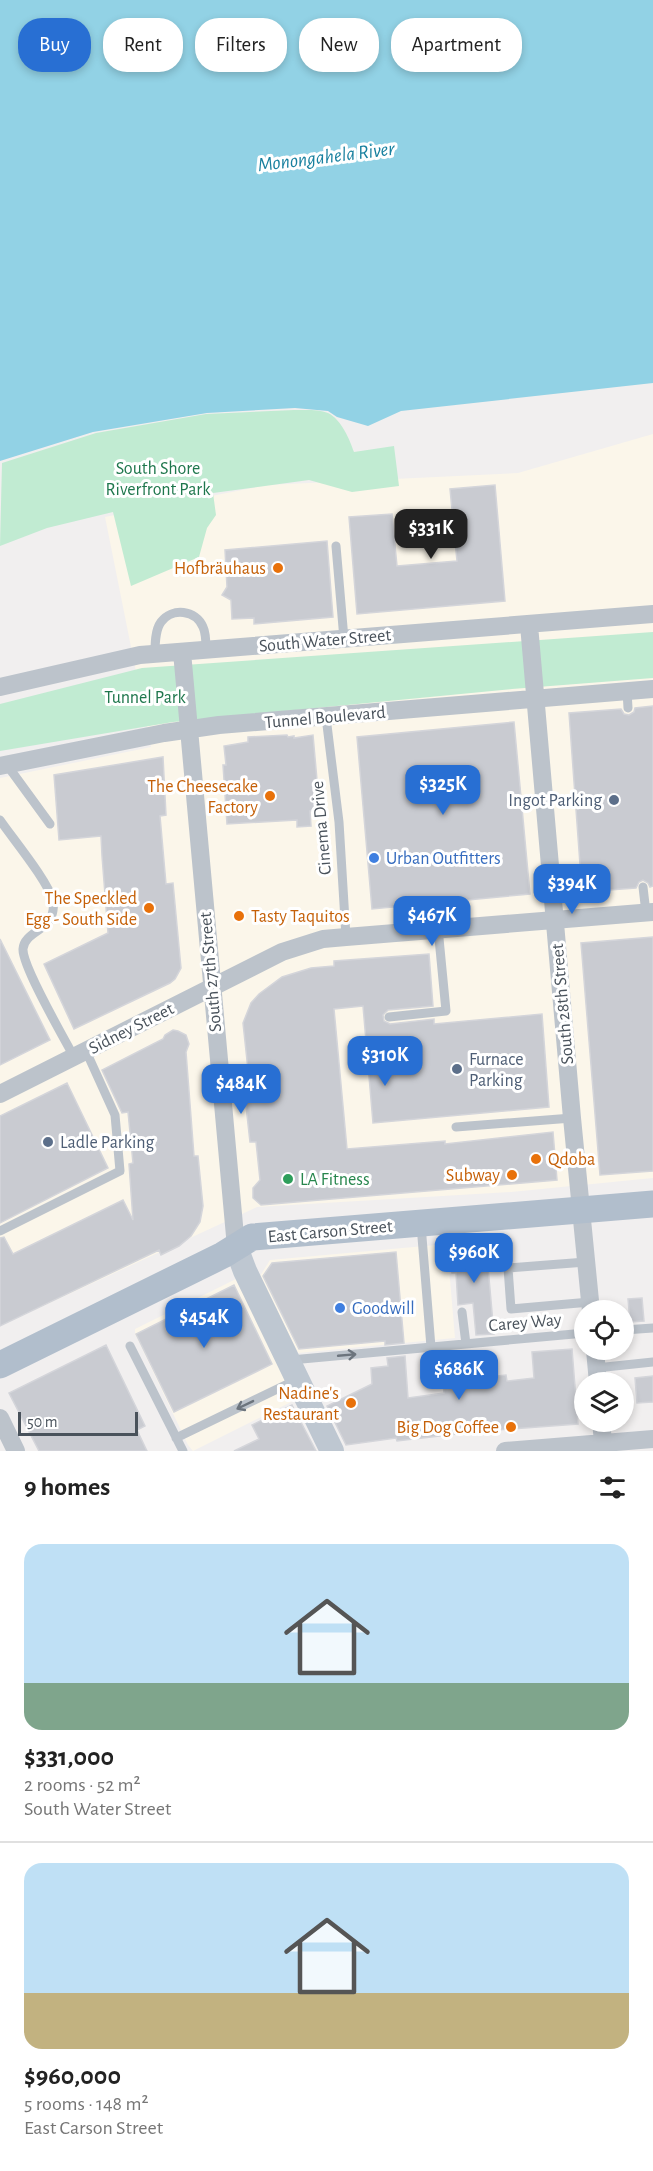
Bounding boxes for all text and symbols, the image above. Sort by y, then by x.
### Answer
chip: Buy [18,18,91,72]
chip: Rent [103,18,183,72]
chip: Filters [195,18,287,72]
chip: New [299,18,379,72]
chip: Apartment [391,18,522,72]
water label: Monongahela River [257,139,396,175]
park label: South Shore Riverfront Park [106,460,211,499]
pin: $331K [389,509,473,560]
text: $331K [408,518,454,538]
place label: Hofbräuhaus [174,560,266,578]
marker: Hofbräuhaus [271,561,285,575]
street label: South Water Street [258,626,392,656]
park label: Tunnel Park [104,689,187,707]
street label: Tunnel Boulevard [264,704,386,732]
pin: $325K [401,765,485,816]
text: $325K [419,774,467,794]
place label: The Cheesecake Factory [147,778,258,817]
street label: Cinema Drive [309,780,335,876]
marker: The Cheesecake Factory [263,789,277,803]
place label: Ingot Parking [508,792,602,810]
marker: Ingot Parking [607,793,621,807]
place label: Urban Outfitters [386,850,501,868]
marker: Urban Outfitters [367,851,381,865]
pin: $394K [530,864,614,915]
text: $394K [547,873,597,893]
place label: The Speckled Egg - South Side [25,890,137,929]
pin: $467K [390,896,474,947]
marker: The Speckled Egg - South Side [142,901,156,915]
text: $467K [407,905,457,925]
place label: Tasty Taquitos [251,908,350,926]
marker: Tasty Taquitos [232,909,246,923]
street label: South 27th Street [197,911,225,1033]
street label: South 28th Street [549,942,577,1065]
street label: Sidney Street [86,1000,177,1058]
pin: $310K [343,1036,427,1087]
text: $310K [362,1045,408,1065]
place label: Furnace Parking [469,1051,524,1090]
marker: Furnace Parking [450,1062,464,1076]
pin: $484K [199,1064,283,1115]
text: $484K [216,1073,266,1093]
place label: Ladle Parking [60,1134,155,1152]
marker: Ladle Parking [41,1135,55,1149]
place label: Qdoba [548,1151,595,1169]
marker: Qdoba [529,1152,543,1166]
place label: Subway [446,1167,500,1185]
marker: Subway [505,1168,519,1182]
place label: LA Fitness [300,1171,370,1189]
marker: LA Fitness [281,1172,295,1186]
street label: East Carson Street [267,1218,394,1246]
pin: $960K [432,1233,516,1284]
text: $960K [449,1242,499,1262]
pin: $454K [162,1298,246,1349]
place label: Goodwill [352,1300,415,1318]
map controls [574,1300,634,1432]
button: locate [574,1300,634,1360]
marker: Goodwill [333,1301,347,1315]
text: $454K [179,1307,229,1327]
street label: Carey Way [488,1311,563,1335]
one-way arrow [336,1349,356,1360]
pin: $686K [417,1350,501,1401]
text: $686K [434,1359,484,1379]
button: layers [574,1372,634,1432]
place label: Nadine's Restaurant [263,1385,339,1424]
marker: Nadine's Restaurant [344,1396,358,1410]
one-way arrow [237,1399,255,1411]
scale bar [18,1409,138,1436]
text: 50 m [27,1414,58,1430]
place label: Big Dog Coffee [396,1419,499,1437]
marker: Big Dog Coffee [504,1420,518,1434]
icon: filters [596,1471,629,1504]
text: 9 homes [24,1474,110,1500]
icon: home [273,1583,381,1691]
text: $331,000 [24,1744,114,1770]
text: 2 rooms · 52 m² [24,1775,141,1795]
text: South Water Street [24,1799,171,1819]
icon: home [273,1902,381,2010]
text: $960,000 [24,2063,121,2089]
text: 5 rooms · 148 m² [24,2094,148,2114]
text: East Carson Street [24,2118,163,2138]

